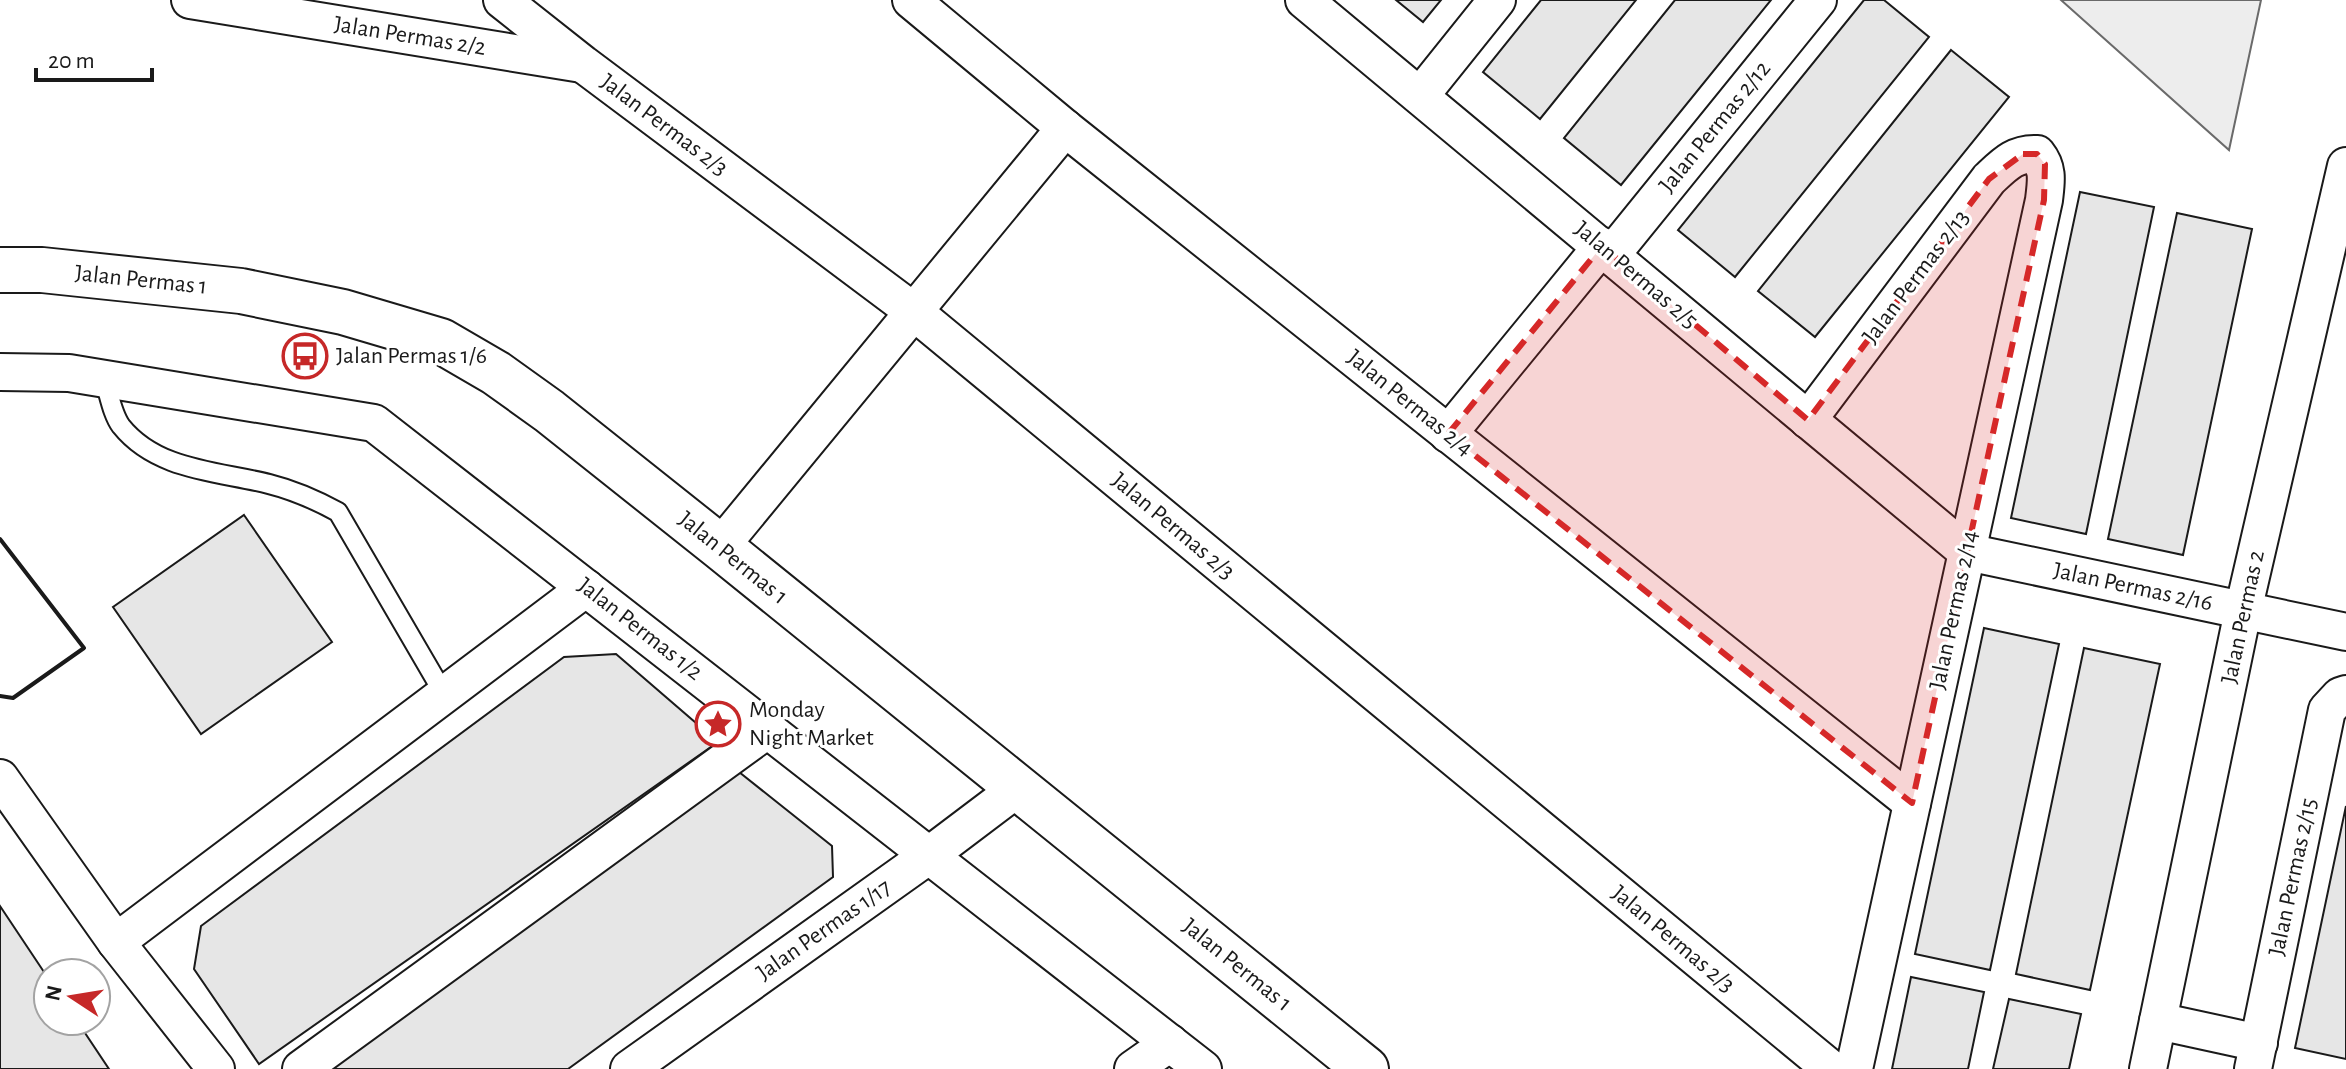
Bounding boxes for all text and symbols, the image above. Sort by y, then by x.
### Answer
street label: Jalan Permas 2/2 [332,12,488,60]
scale bar [36,32,152,82]
text: 20 m [48,49,95,73]
street label: Jalan Permas 2/12 [1655,57,1775,197]
street label: Jalan Permas 2/3 [596,70,732,180]
street label: Jalan Permas 2/13 [1858,206,1974,348]
street label: Jalan Permas 2/5 [1570,217,1702,333]
street label: Jalan Permas 1 [74,261,208,299]
bus stop icon: Jalan Permas 1/6 [281,332,329,380]
place label: Jalan Permas 1/6 [336,344,487,368]
street label: Jalan Permas 2/4 [1343,345,1477,461]
street label: Jalan Permas 2/3 [1107,468,1239,584]
street label: Jalan Permas 1 [674,507,792,609]
street label: Jalan Permas 2/14 [1925,528,1983,692]
street label: Jalan Permas 2 [2217,548,2269,686]
street label: Jalan Permas 2/16 [2051,558,2215,616]
street label: Jalan Permas 1/2 [573,573,707,685]
place label: Monday Night Market [749,698,874,750]
place icon: Monday Night Market [694,700,742,748]
street label: Jalan Permas 2/15 [2265,796,2321,958]
street label: Jalan Permas 1/17 [752,875,896,985]
street label: Jalan Permas 2/3 [1607,881,1739,997]
street label: Jalan Permas 1 [1178,914,1296,1016]
north arrow [32,957,112,1037]
text: N [41,983,66,1003]

